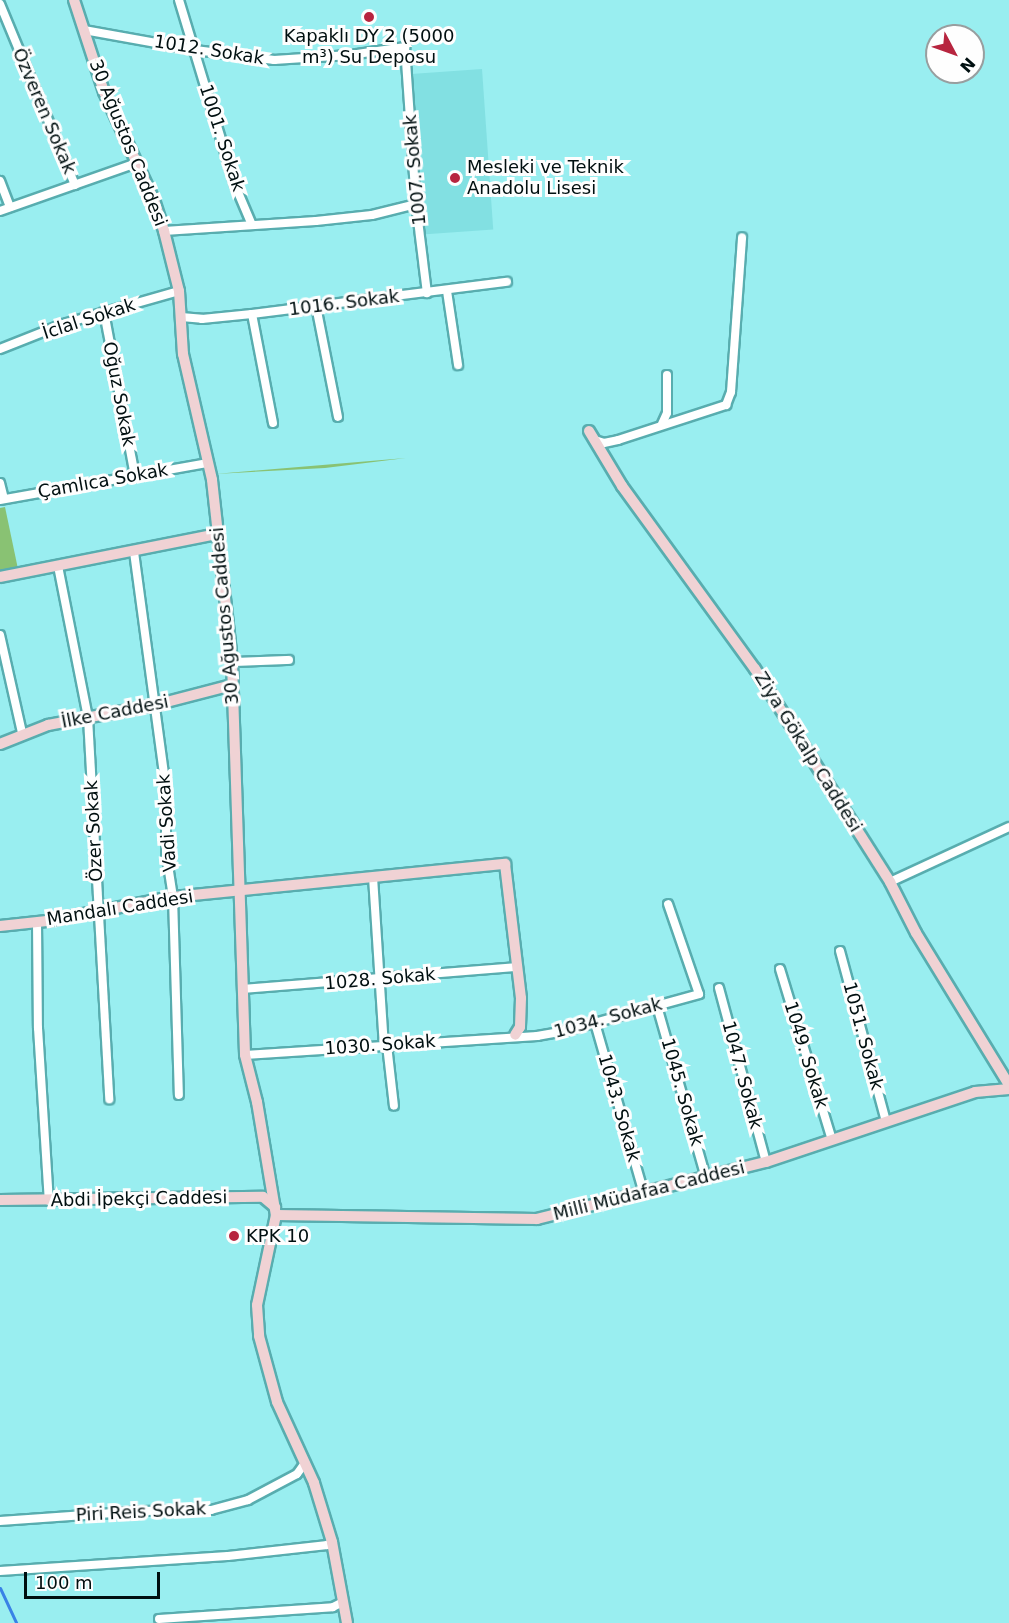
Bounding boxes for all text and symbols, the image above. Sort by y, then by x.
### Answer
marker: Kapaklı DY 2 (5000 m³) Su Deposu [362,10,376,24]
north arrow [925,24,985,84]
place label: Kapaklı DY 2 (5000 m³) Su Deposu [284,26,454,68]
street label: 1012. Sokak [152,31,266,69]
street label: Özveren Sokak [8,45,80,177]
text: N [956,54,979,76]
street label: 30 Ağustos Caddesi [85,56,171,230]
street label: 1001. Sokak [195,82,249,194]
street label: 1007. Sokak [399,114,431,226]
place label: Mesleki ve Teknik Anadolu Lisesi [467,157,624,200]
marker: Mesleki ve Teknik Anadolu Lisesi [448,171,462,185]
street label: 1016. Sokak [287,286,401,320]
street label: İclal Sokak [40,294,138,344]
street label: Oğuz Sokak [98,340,140,448]
street label: Çamlıca Sokak [36,459,170,503]
street label: 30 Ağustos Caddesi [206,526,244,706]
street label: Ziya Gökalp Caddesi [750,668,866,836]
street label: İlke Caddesi [60,691,170,733]
street label: Vadi Sokak [153,773,181,873]
street label: Özer Sokak [81,780,107,882]
street label: Mandalı Caddesi [45,886,195,930]
street label: 1028. Sokak [324,963,436,995]
street label: 1051. Sokak [838,979,888,1093]
street label: 1034. Sokak [551,993,665,1043]
street label: 1049. Sokak [779,999,833,1111]
street label: 1047. Sokak [717,1018,767,1132]
street label: 1030. Sokak [324,1030,436,1060]
street label: 1045. Sokak [656,1036,708,1148]
street label: 1043. Sokak [593,1052,645,1164]
street label: Milli Müdafaa Caddesi [551,1157,747,1225]
street label: Abdi İpekçi Caddesi [51,1187,227,1211]
place label: KPK 10 [246,1225,309,1247]
marker: KPK 10 [227,1229,241,1243]
street label: Piri Reis Sokak [75,1498,207,1526]
scale bar [27,1560,164,1598]
text: 100 m [35,1572,93,1593]

